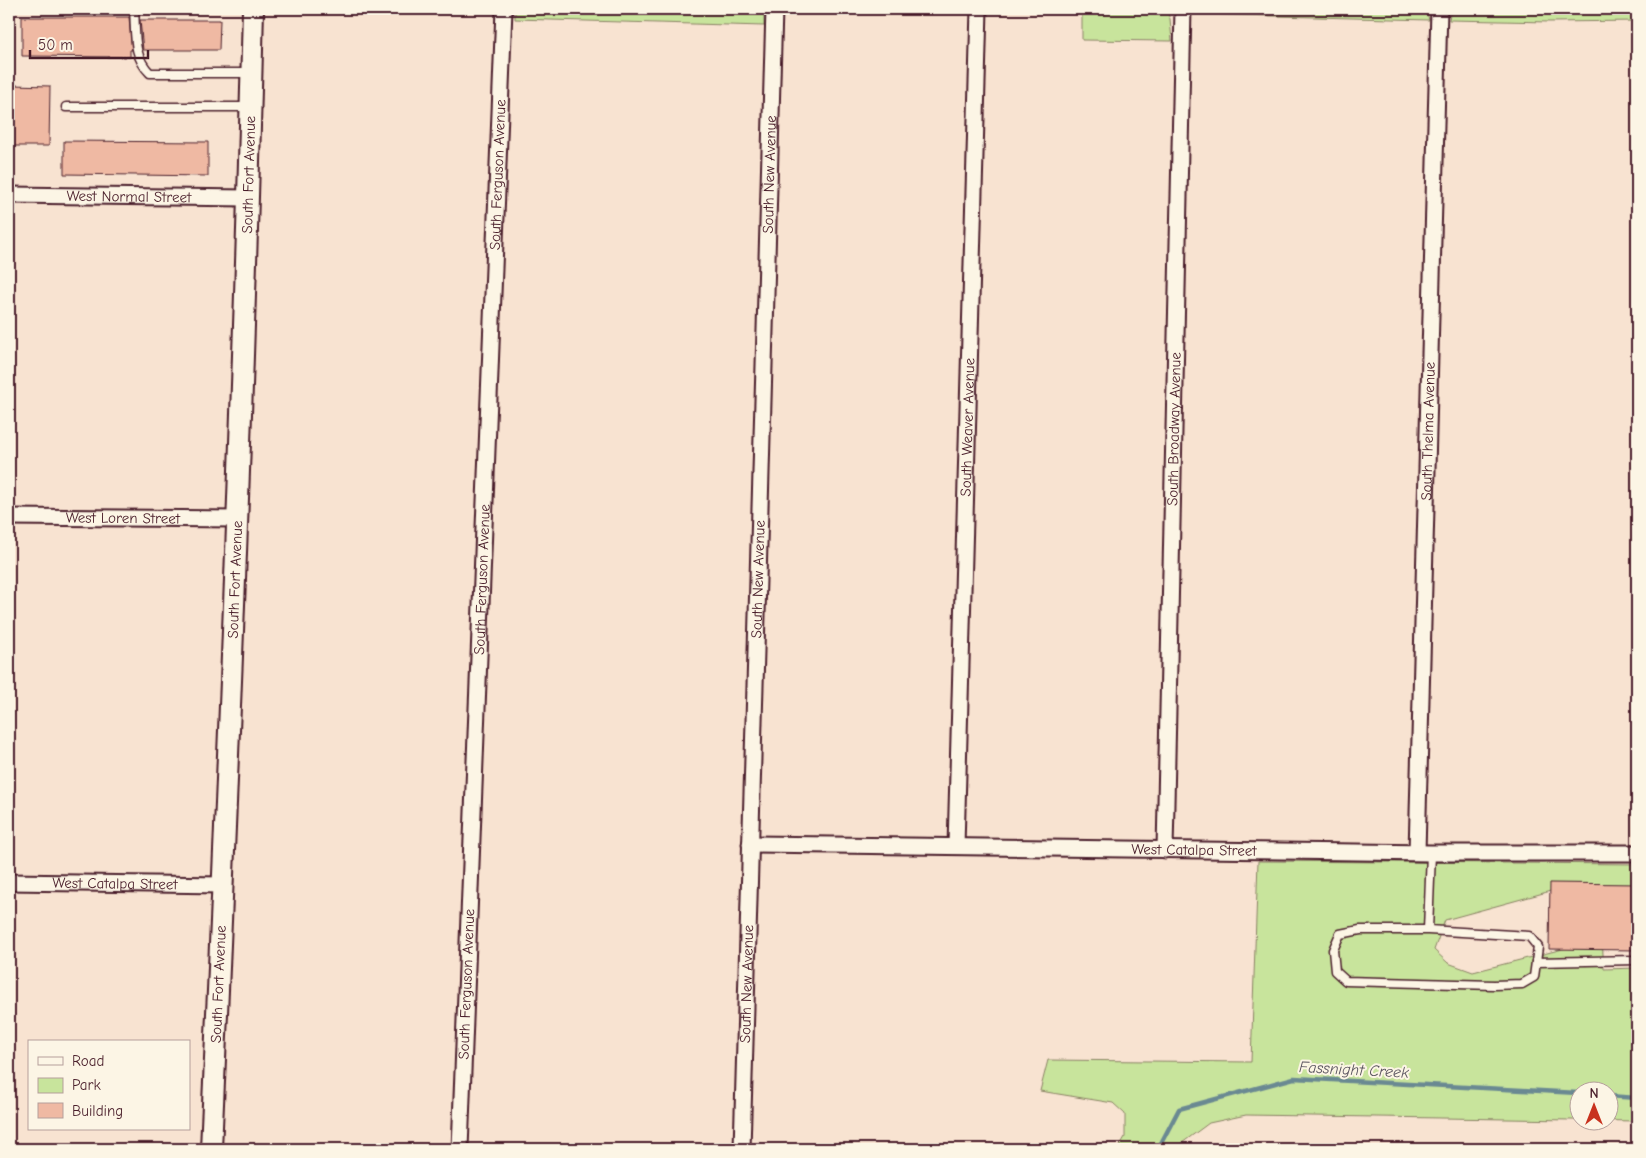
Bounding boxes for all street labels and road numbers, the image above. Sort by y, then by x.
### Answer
street label: South Ferguson Avenue [486,99,510,250]
street label: South New Avenue [759,114,780,234]
street label: South Fort Avenue [238,115,259,234]
street label: West Normal Street [66,187,192,206]
street label: South Broadway Avenue [1163,352,1185,506]
street label: South Weaver Avenue [957,357,978,497]
street label: South Thelma Avenue [1417,361,1439,501]
street label: South Ferguson Avenue [470,503,494,655]
street label: West Loren Street [66,508,181,528]
street label: South New Avenue [747,519,769,639]
street label: South Fort Avenue [224,520,246,639]
street label: West Catalpa Street [1131,840,1257,860]
street label: West Catalpa Street [52,874,178,893]
street label: South Ferguson Avenue [454,908,478,1060]
street label: South Fort Avenue [207,924,230,1043]
street label: South New Avenue [736,924,757,1043]

